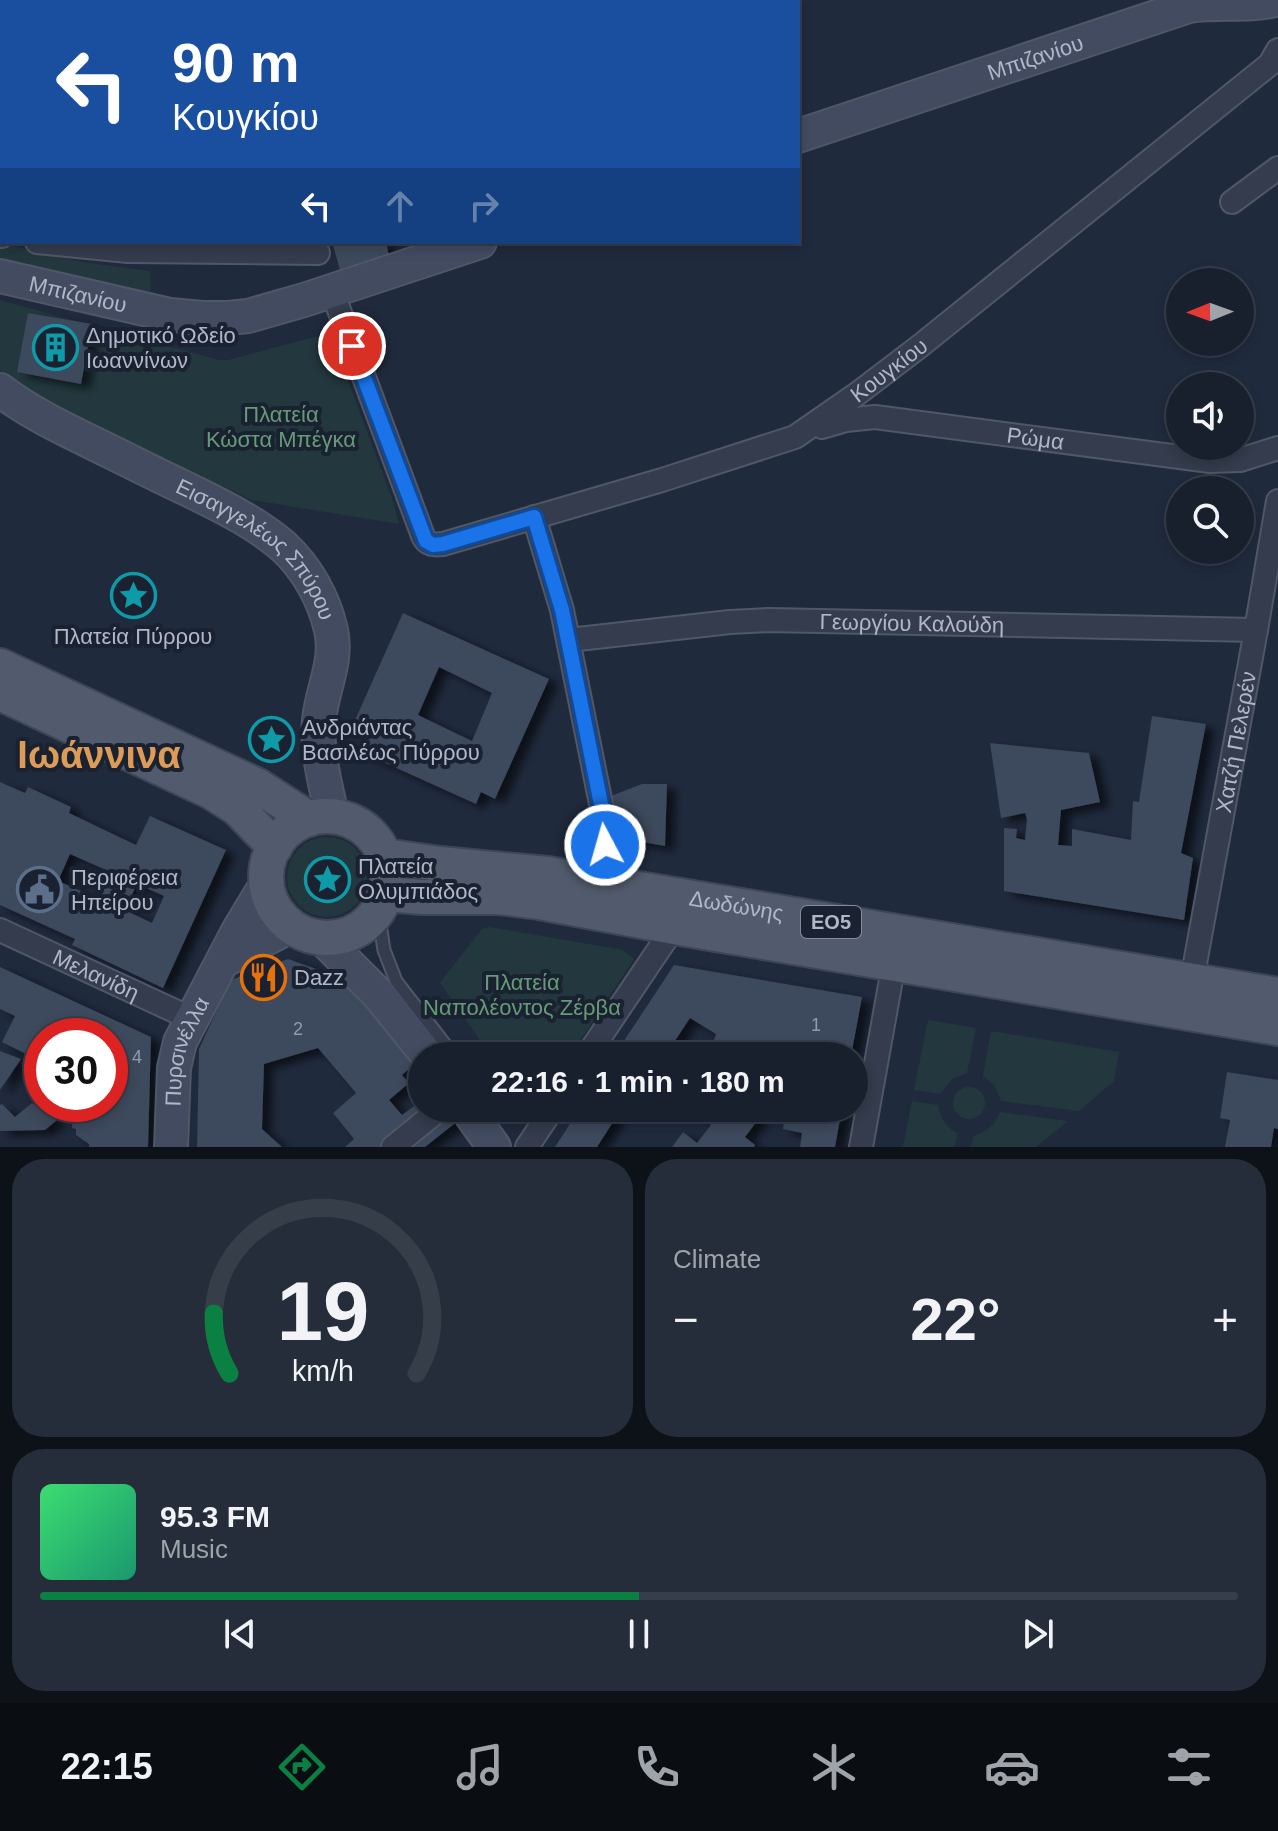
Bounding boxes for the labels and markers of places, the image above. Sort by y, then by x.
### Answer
pin [318,312,386,380]
place label: Δημοτικό Ωδείο Ιωαννίνων [86,323,236,373]
building icon: Δημοτικό Ωδείο Ιωαννίνων [31,324,79,372]
place icon: Πλατεία Πύρρου [109,571,157,619]
place label: Πλατεία Πύρρου [54,624,212,649]
place label: Ανδριάντας Βασιλέως Πύρρου [302,715,480,765]
place icon: Ανδριάντας Βασιλέως Πύρρου [247,716,295,764]
place label: Πλατεία Ολυμπιάδος [358,854,478,904]
place icon: Πλατεία Ολυμπιάδος [303,855,351,903]
place label: Περιφέρεια Ηπείρου [71,865,178,915]
public building icon: Περιφέρεια Ηπείρου [16,866,64,914]
restaurant icon: Dazz [239,953,287,1001]
place label: Dazz [294,965,344,990]

